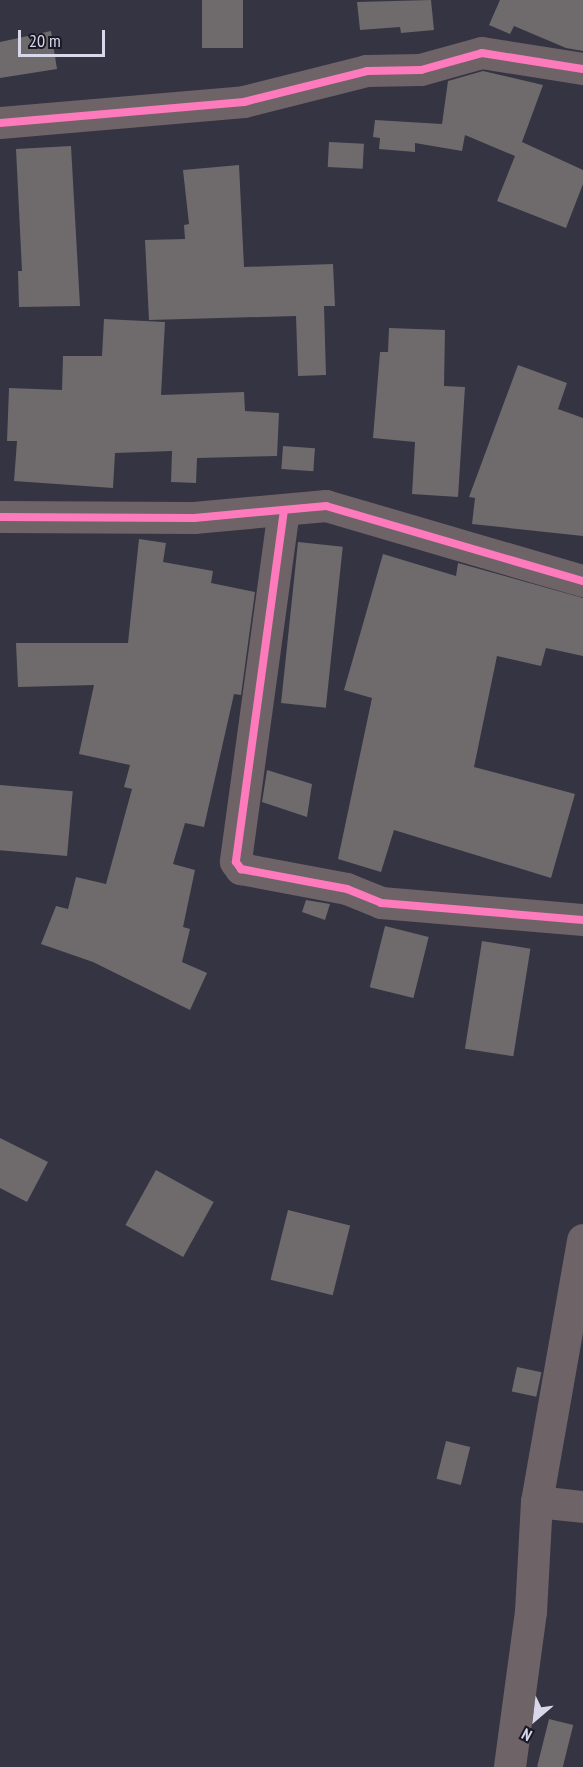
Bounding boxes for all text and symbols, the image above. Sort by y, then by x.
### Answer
scale bar [21,18,108,56]
text: 20 m [29,29,61,52]
north arrow [505,1689,565,1749]
text: N [518,1724,535,1746]

